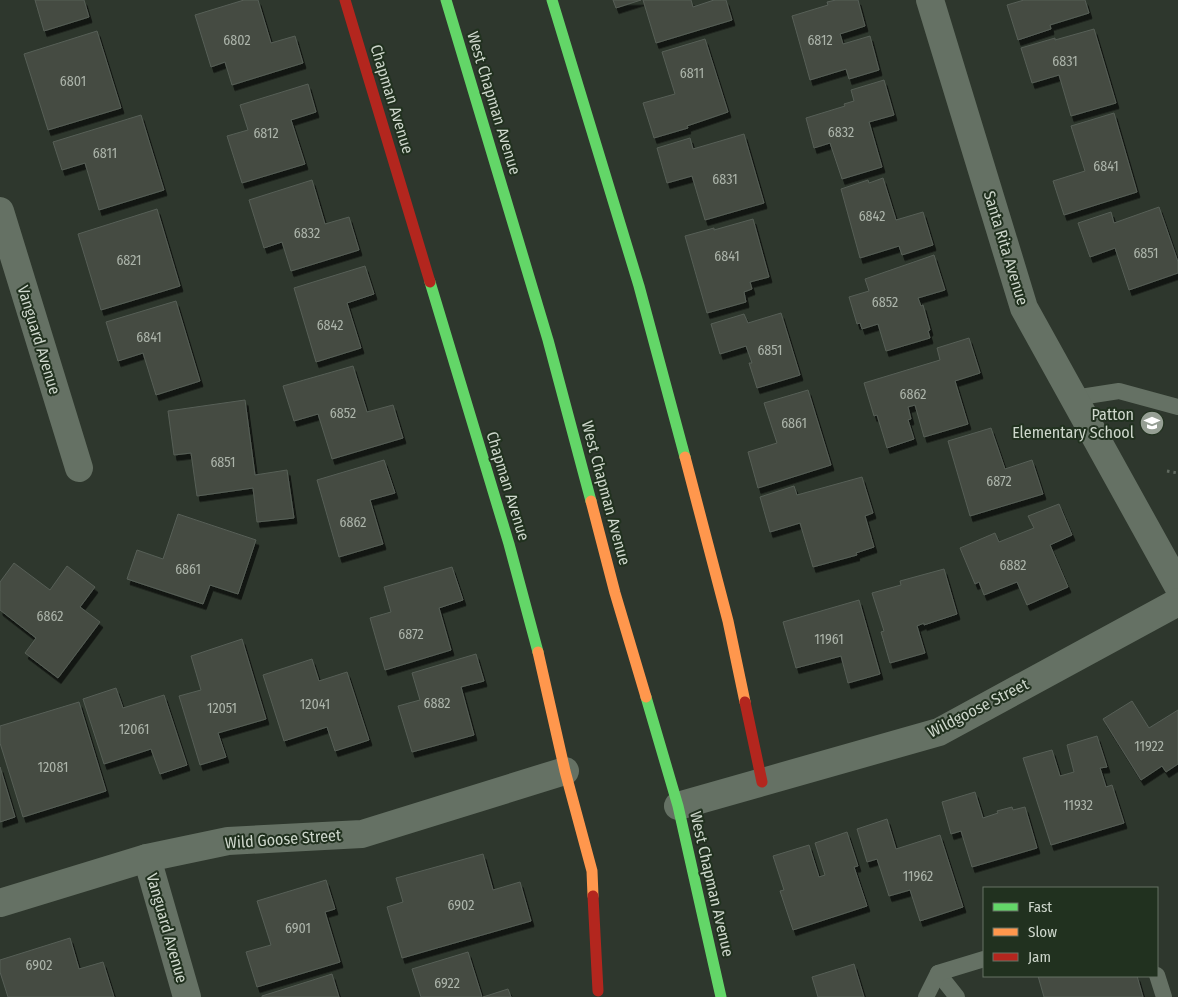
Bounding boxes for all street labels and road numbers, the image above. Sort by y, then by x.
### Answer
street label: West Chapman Avenue [463,29,525,177]
street label: Chapman Avenue [366,42,418,156]
street label: Santa Rita Avenue [980,189,1032,308]
street label: Vanguard Avenue [13,283,65,397]
street label: West Chapman Avenue [578,419,634,567]
street label: Chapman Avenue [482,429,534,543]
street label: Wildgoose Street [924,674,1032,742]
street label: West Chapman Avenue [686,809,738,959]
street label: Wild Goose Street [224,825,342,853]
street label: Vanguard Avenue [142,871,192,985]

